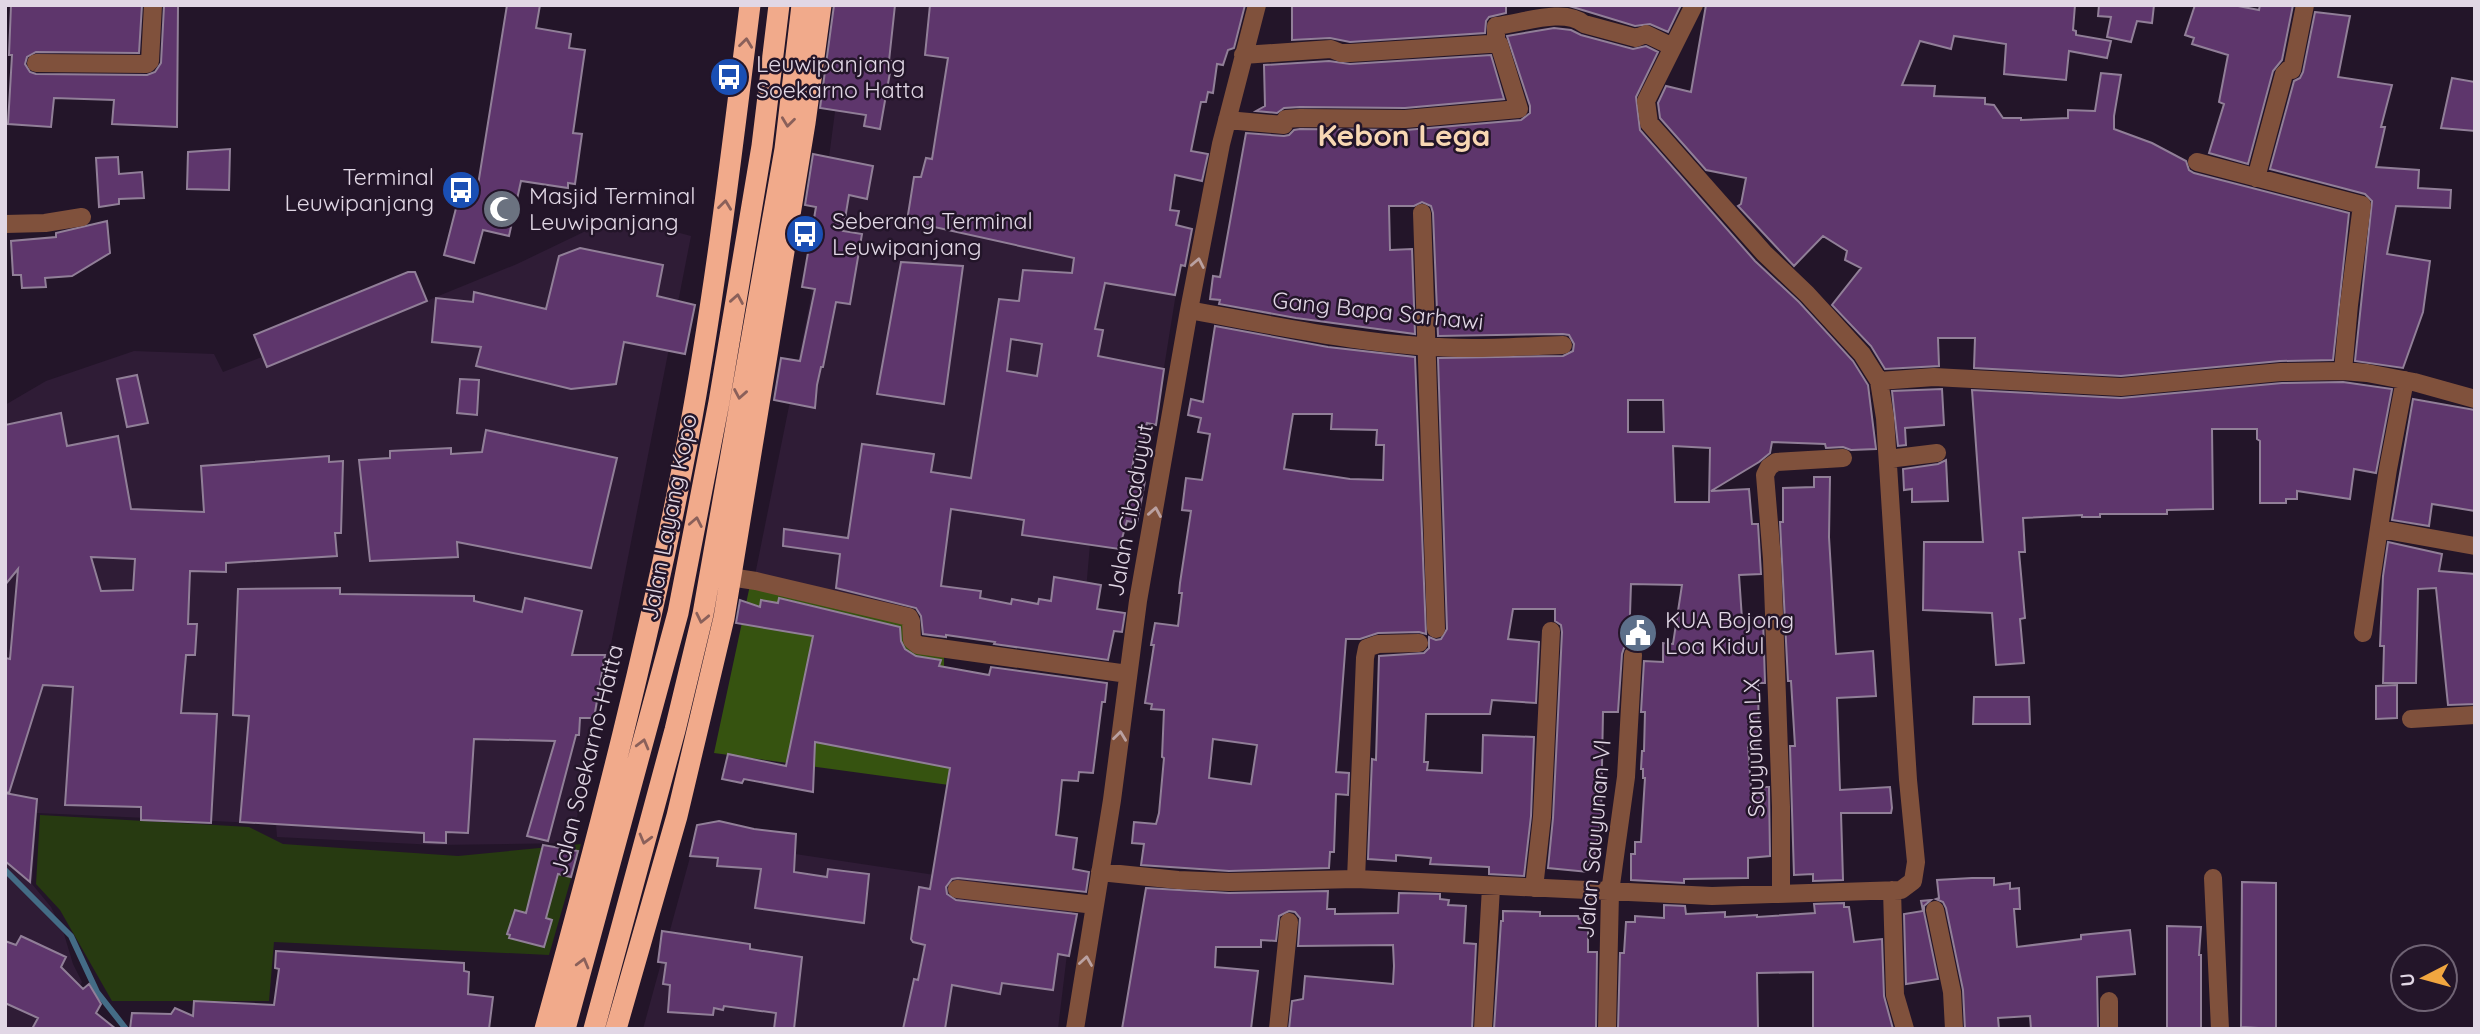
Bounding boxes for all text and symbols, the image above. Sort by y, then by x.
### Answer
one-way arrow [738,37,753,48]
place label: Leuwipanjang Soekarno Hatta [756,49,924,104]
bus stop icon: Leuwipanjang Soekarno Hatta [708,56,750,98]
one-way arrow [781,116,796,128]
district label: Kebon Lega [1318,116,1490,154]
place label: Terminal Leuwipanjang [284,162,434,217]
bus stop icon: Terminal Leuwipanjang [440,169,482,211]
place label: Masjid Terminal Leuwipanjang [529,181,696,236]
mosque icon: Masjid Terminal Leuwipanjang [481,188,523,230]
one-way arrow [718,199,733,211]
place label: Seberang Terminal Leuwipanjang [832,206,1033,261]
bus stop icon: Seberang Terminal Leuwipanjang [784,213,826,255]
one-way arrow [1190,258,1205,270]
street label: Gang Bapa Sarhawi [1271,285,1485,336]
one-way arrow [728,293,743,305]
one-way arrow [733,388,748,400]
street label: Jalan Layang Kopo [634,411,703,623]
street label: Jalan Cibaduyut [1100,421,1159,599]
one-way arrow [1147,506,1162,518]
one-way arrow [687,516,702,528]
place label: KUA Bojong Loa Kidul [1665,605,1794,660]
one-way arrow [695,612,710,624]
public building icon: KUA Bojong Loa Kidul [1617,612,1659,654]
street label: Jalan Soekarno-Hatta [544,641,629,878]
street label: Sauyunan LX [1737,678,1770,818]
one-way arrow [1113,731,1128,742]
one-way arrow [635,738,650,750]
street label: Jalan Sauyunan Vl [1570,738,1617,939]
one-way arrow [639,832,654,844]
north arrow [2389,943,2459,1013]
one-way arrow [1078,955,1093,967]
one-way arrow [575,957,589,969]
text: U [2394,972,2420,988]

